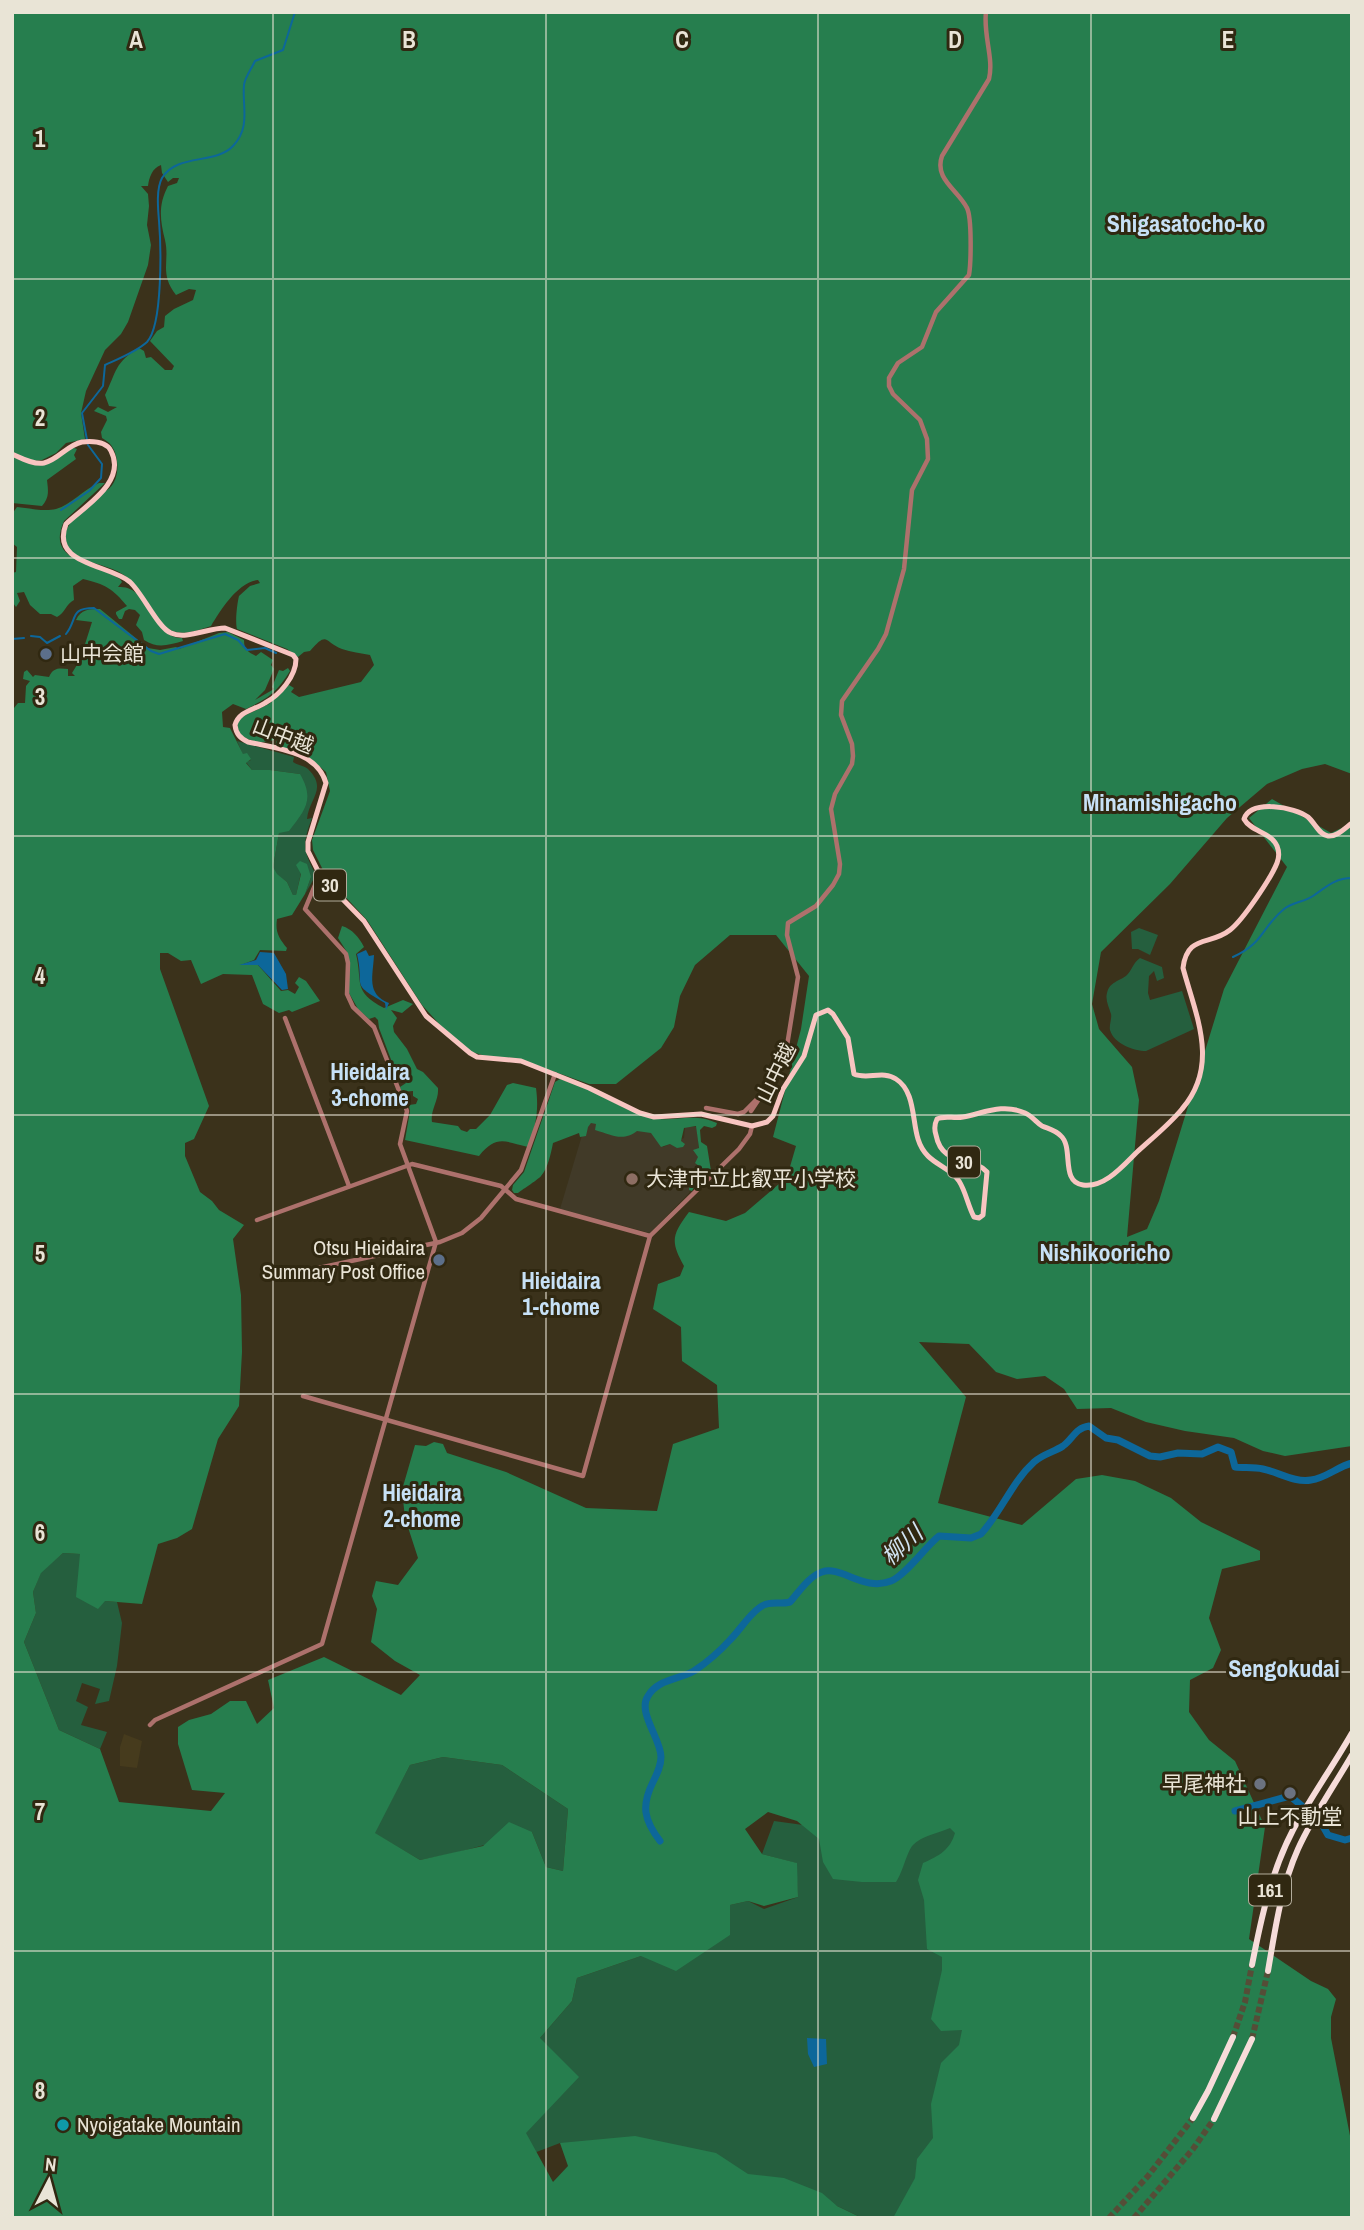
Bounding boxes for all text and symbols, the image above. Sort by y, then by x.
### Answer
text: A [129,24,143,55]
text: B [402,24,416,55]
text: C [675,24,689,55]
text: D [948,24,962,55]
text: E [1222,24,1234,55]
text: 1 [35,123,46,154]
district label: Shigasatocho-ko [1107,207,1265,239]
text: 2 [35,402,45,433]
place label: 山中会館 [60,639,144,668]
marker: 山中会館 [38,646,54,662]
text: 3 [35,681,45,712]
street label: 山中越 [249,711,318,760]
district label: Minamishigacho [1083,786,1237,818]
road number: 30 [314,870,346,900]
text: 4 [35,960,46,991]
street label: 山中越 [749,1038,802,1107]
district label: Hieidaira 3-chome [330,1056,410,1113]
road number: 30 [948,1146,980,1178]
place label: 大津市立比叡平小学校 [646,1164,856,1193]
marker: 大津市立比叡平小学校 [624,1171,640,1187]
place label: Otsu Hieidaira Summary Post Office [262,1233,425,1286]
district label: Nishikooricho [1039,1236,1171,1268]
text: 5 [35,1238,45,1269]
marker: Otsu Hieidaira Summary Post Office [431,1252,447,1268]
district label: Hieidaira 1-chome [521,1265,601,1322]
district label: Hieidaira 2-chome [382,1477,462,1534]
water label: 柳川 [874,1516,931,1572]
text: 6 [35,1517,45,1548]
district label: Sengokudai [1228,1652,1340,1684]
place label: 早尾神社 [1162,1769,1246,1798]
marker: 早尾神社 [1252,1776,1268,1792]
marker: 山上不動堂 [1282,1785,1298,1801]
text: 7 [35,1796,45,1827]
place label: 山上不動堂 [1238,1802,1343,1831]
road number: 161 [1249,1874,1291,1906]
text: 8 [35,2075,45,2106]
place label: Nyoigatake Mountain [77,2110,241,2139]
marker: Nyoigatake Mountain [55,2117,71,2133]
north arrow [14,2146,84,2216]
text: N [44,2151,58,2178]

